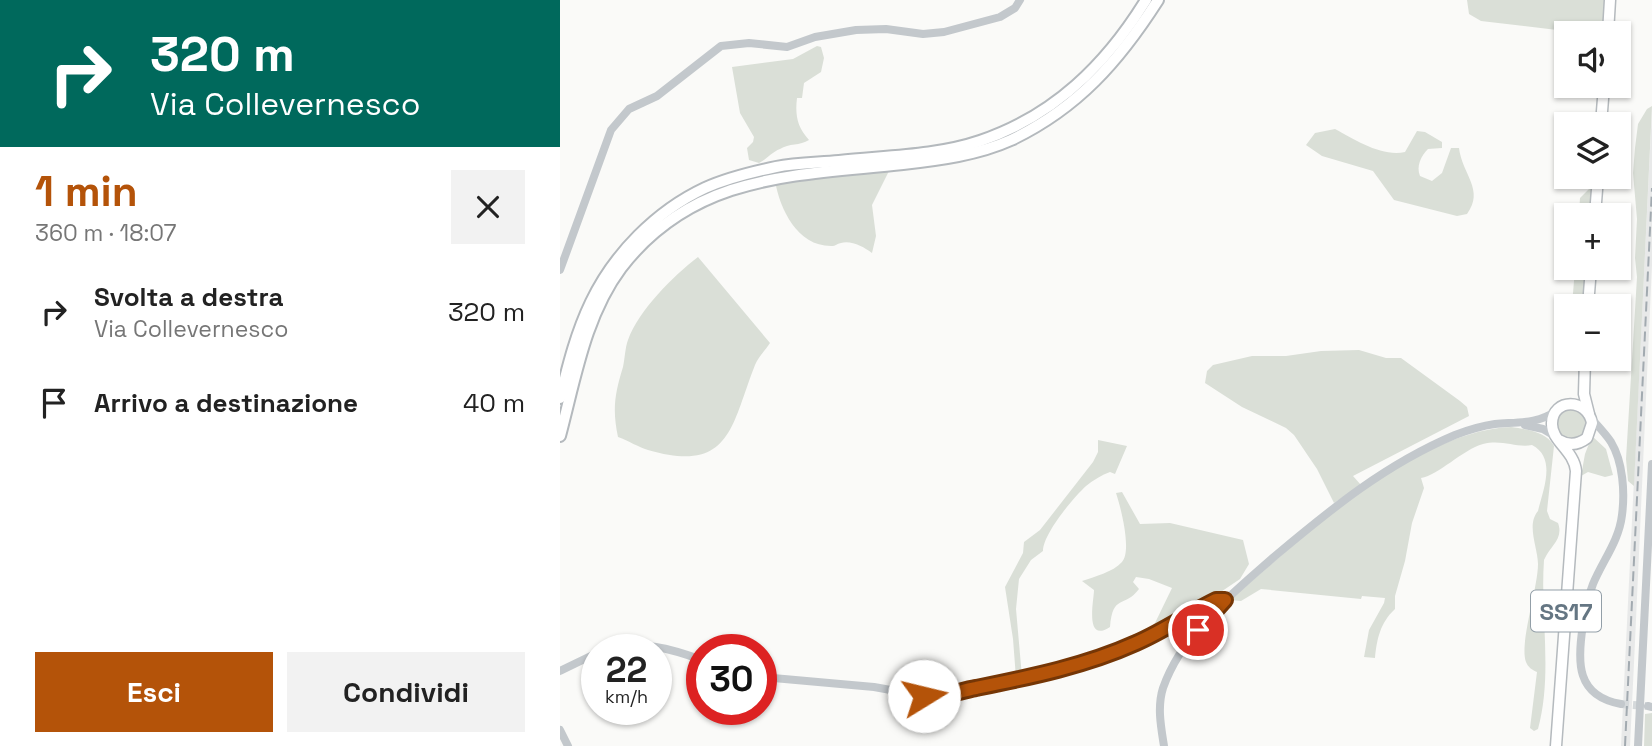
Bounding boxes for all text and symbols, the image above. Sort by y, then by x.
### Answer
map controls [1554,21,1631,371]
button: sound [1554,21,1631,98]
text: 320 m [150,23,295,85]
icon: right [35,28,126,119]
text: Via Collevernesco [150,84,421,124]
button: layers [1554,112,1631,189]
text: 1 min [35,165,138,218]
button: close [451,170,525,244]
button: + [1554,203,1631,280]
text: 360 m · 18:07 [35,218,177,248]
text: Svolta a destra [94,280,283,314]
icon: right [35,293,73,331]
button: − [1554,294,1631,371]
text: 320 m [448,295,525,329]
text: Via Collevernesco [94,314,288,344]
icon: arrive [35,384,73,422]
text: Arrivo a destinazione [94,386,358,420]
text: 40 m [463,386,525,420]
road number: SS17 [1531,590,1601,632]
pin [1168,600,1228,660]
icon: arrive [1179,611,1217,649]
speed limit sign: 30 [686,634,777,725]
text: 22 [606,648,647,692]
button: Esci [35,652,273,732]
button: Condividi [287,652,525,732]
position arrow [887,659,961,733]
text: km/h [605,685,648,708]

